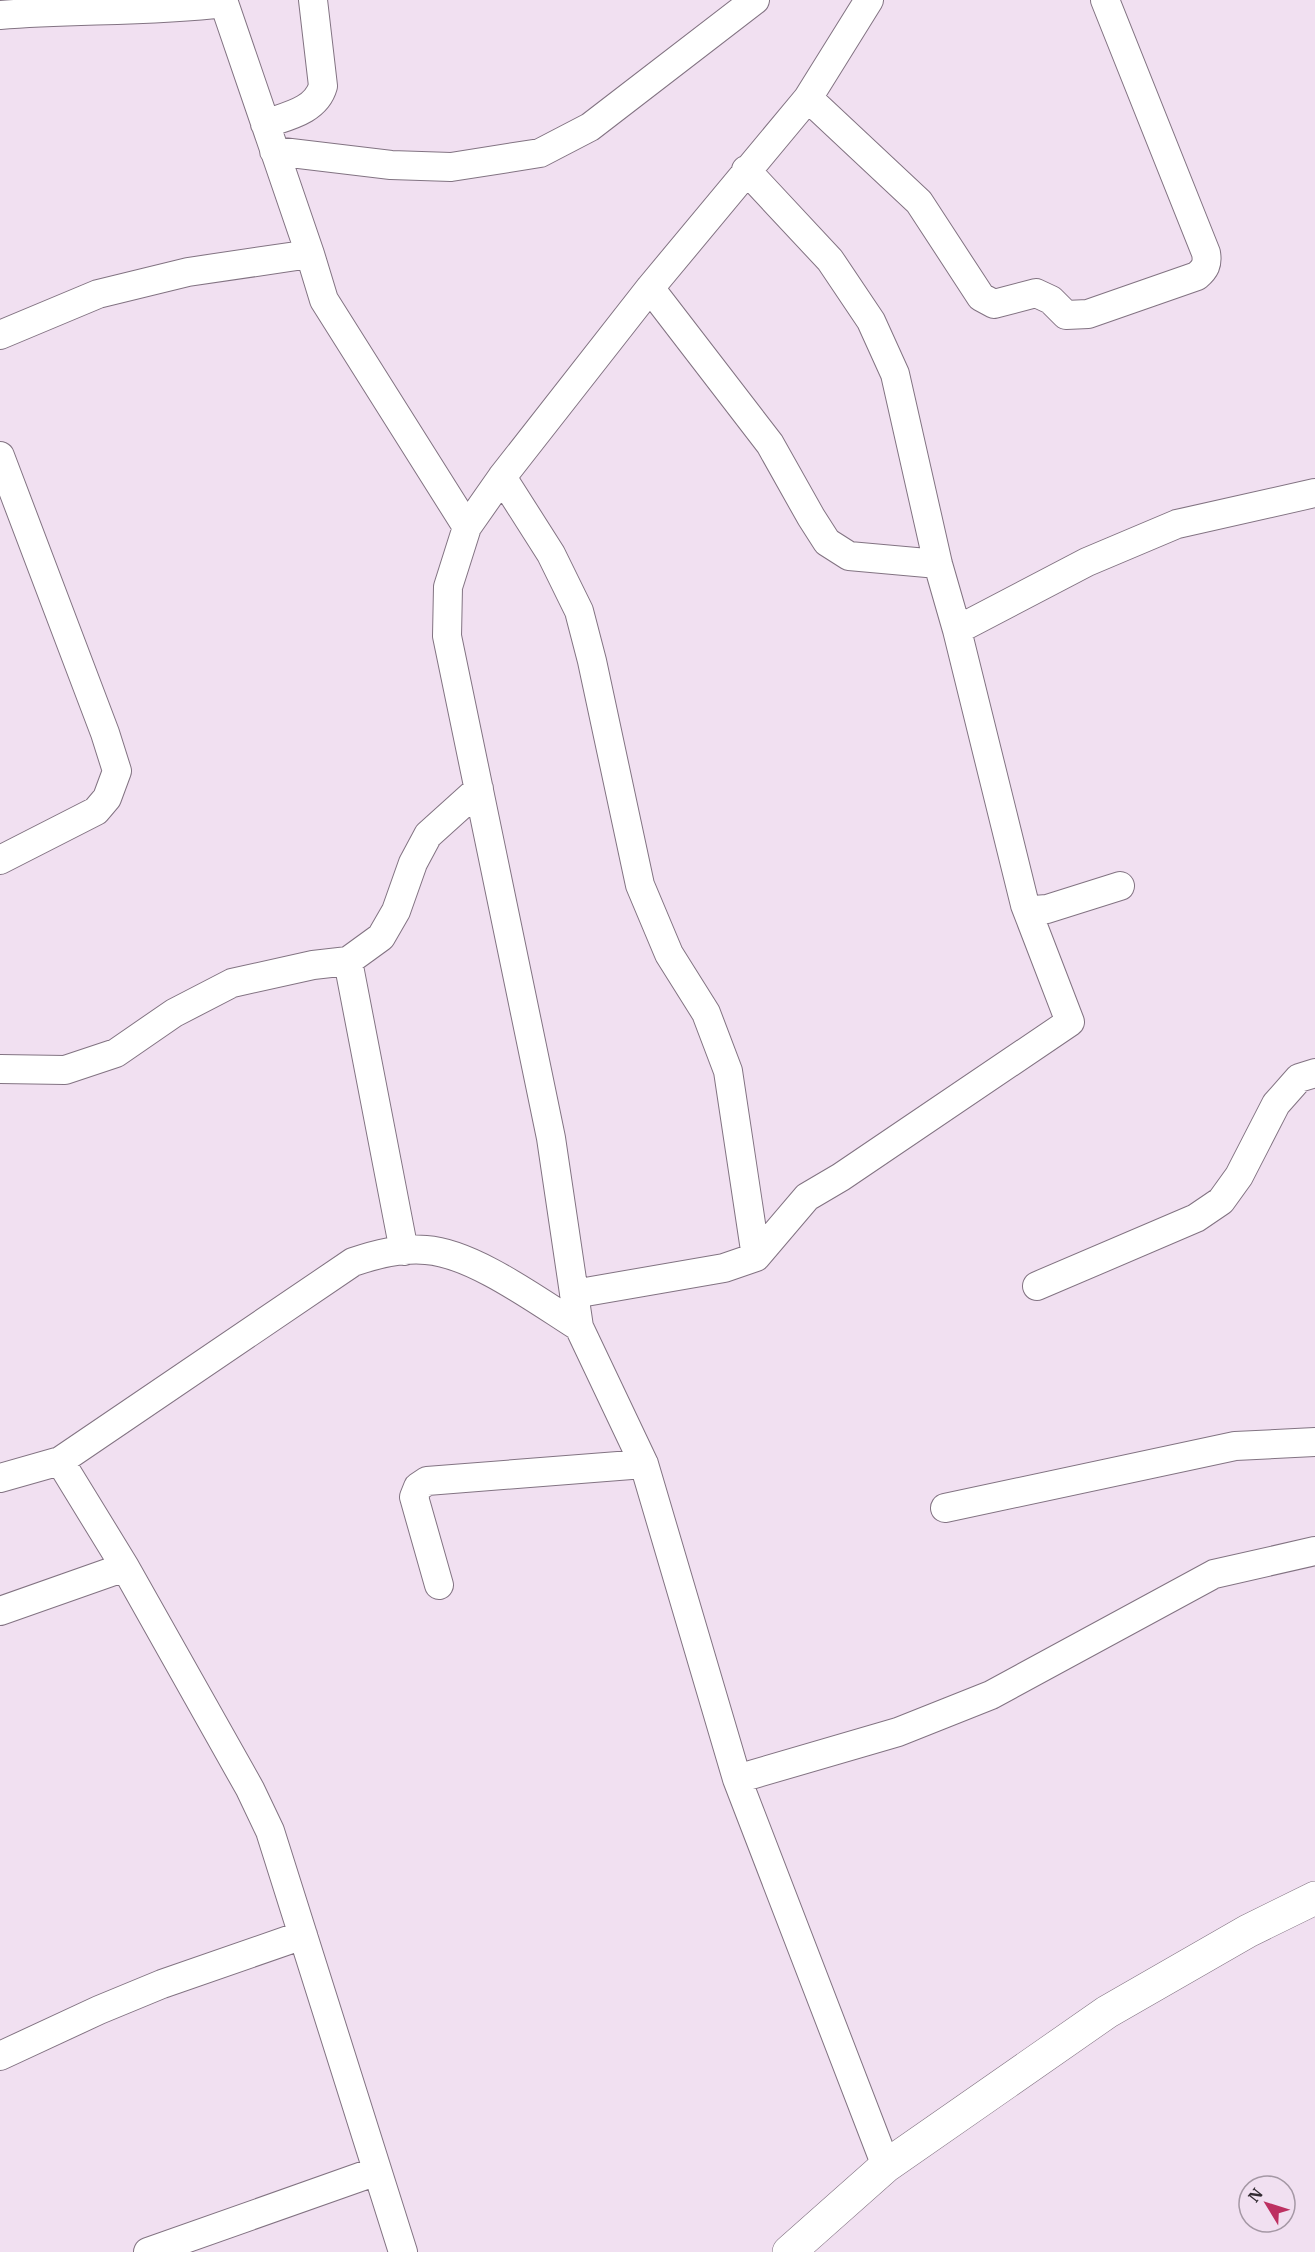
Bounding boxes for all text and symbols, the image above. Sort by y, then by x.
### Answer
north arrow [1237,2174,1297,2234]
text: N [1243,2184,1267,2206]

